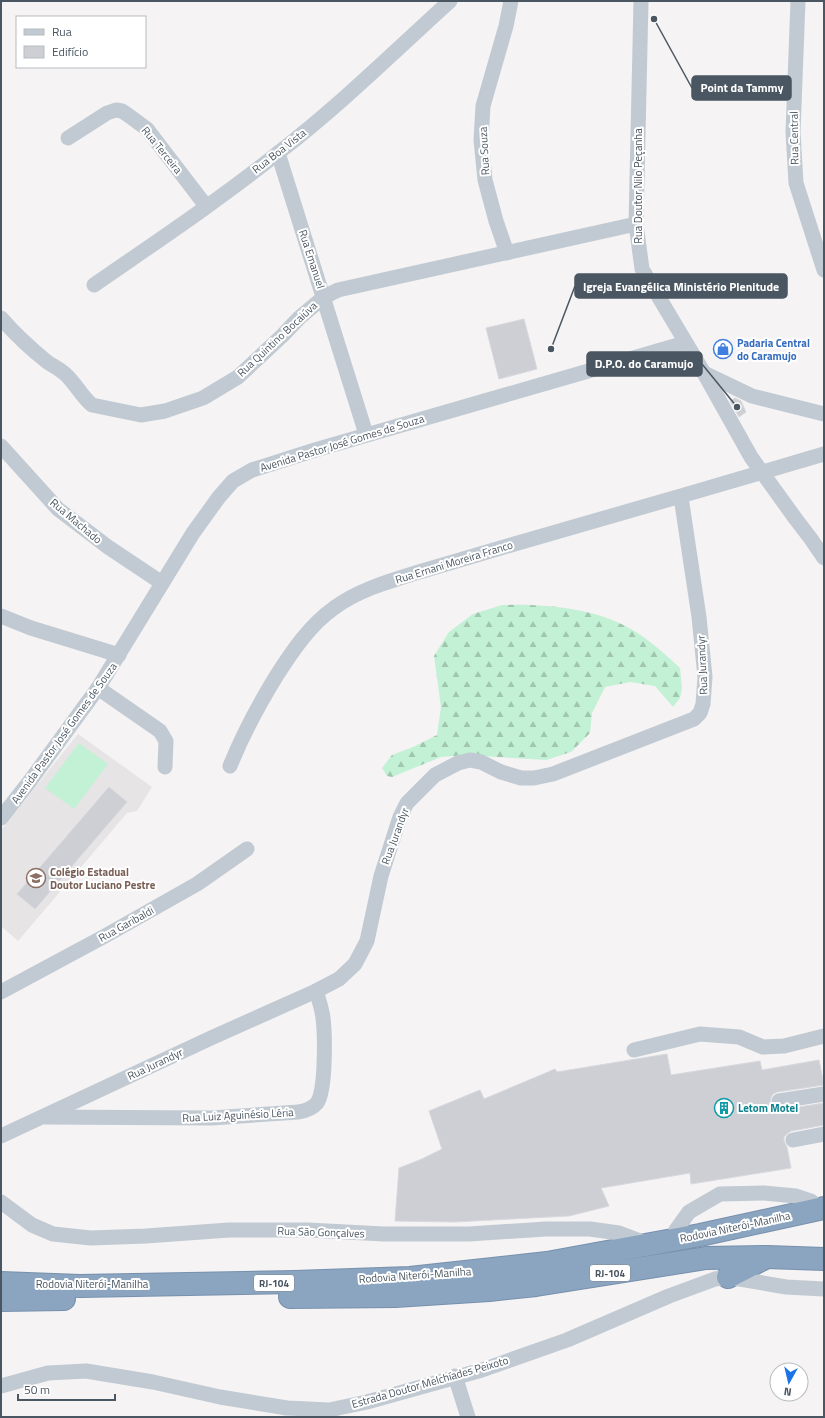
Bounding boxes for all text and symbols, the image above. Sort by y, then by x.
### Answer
legend [16,16,146,68]
text: Rua [52,22,72,41]
text: Edifício [52,42,88,61]
callout: Point da Tammy [692,76,791,100]
text: Point da Tammy [700,78,784,97]
street label: Rua Central [786,111,802,165]
street label: Rua Terceira [138,123,186,177]
street label: Rua Boa Vista [249,125,310,177]
street label: Rua Souza [475,126,493,176]
street label: Rua Doutor Nilo Peçanha [630,128,646,244]
street label: Rua Emanuel [295,227,329,291]
callout: Igreja Evangélica Ministério Plenitude [575,274,787,298]
text: Igreja Evangélica Ministério Plenitude [583,277,779,296]
street label: Rua Quintino Bocaiúva [233,297,321,380]
place label: Padaria Central do Caramujo [737,335,810,364]
shop icon: Padaria Central do Caramujo [712,338,734,360]
callout: D.P.O. do Caramujo [587,352,702,376]
text: D.P.O. do Caramujo [595,354,693,373]
street label: Avenida Pastor José Gomes de Souza [258,410,427,476]
street label: Rua Machado [47,495,105,548]
street label: Rua Ernani Moreira Franco [393,536,515,588]
street label: Rua Jurandyr [692,635,712,695]
street label: Avenida Pastor José Gomes de Souza [7,659,121,807]
street label: Rua Jurandyr [377,805,413,867]
place label: Colégio Estadual Doutor Luciano Pestre [50,864,156,893]
school or university icon: Colégio Estadual Doutor Luciano Pestre [25,867,47,889]
street label: Rua Garibaldi [95,902,157,946]
street label: Rua Jurandyr [125,1044,186,1084]
building icon: Letom Motel [713,1097,735,1119]
place label: Letom Motel [738,1100,798,1116]
street label: Rua Luiz Aguinésio Léria [182,1104,295,1126]
street label: Rodovia Niterói-Manilha [678,1207,792,1247]
street label: Rua São Gonçalves [277,1222,365,1242]
street label: Rodovia Niterói-Manilha [358,1263,472,1287]
road number: RJ-104 [590,1265,630,1281]
road number: RJ-104 [254,1275,294,1291]
street label: Rodovia Niterói-Manilha [36,1276,149,1292]
street label: Estrada Doutor Melchíades Peixoto [350,1352,510,1412]
north arrow [769,1362,809,1402]
scale bar [18,1376,115,1402]
text: 50 m [24,1380,50,1399]
text: N [783,1383,792,1400]

